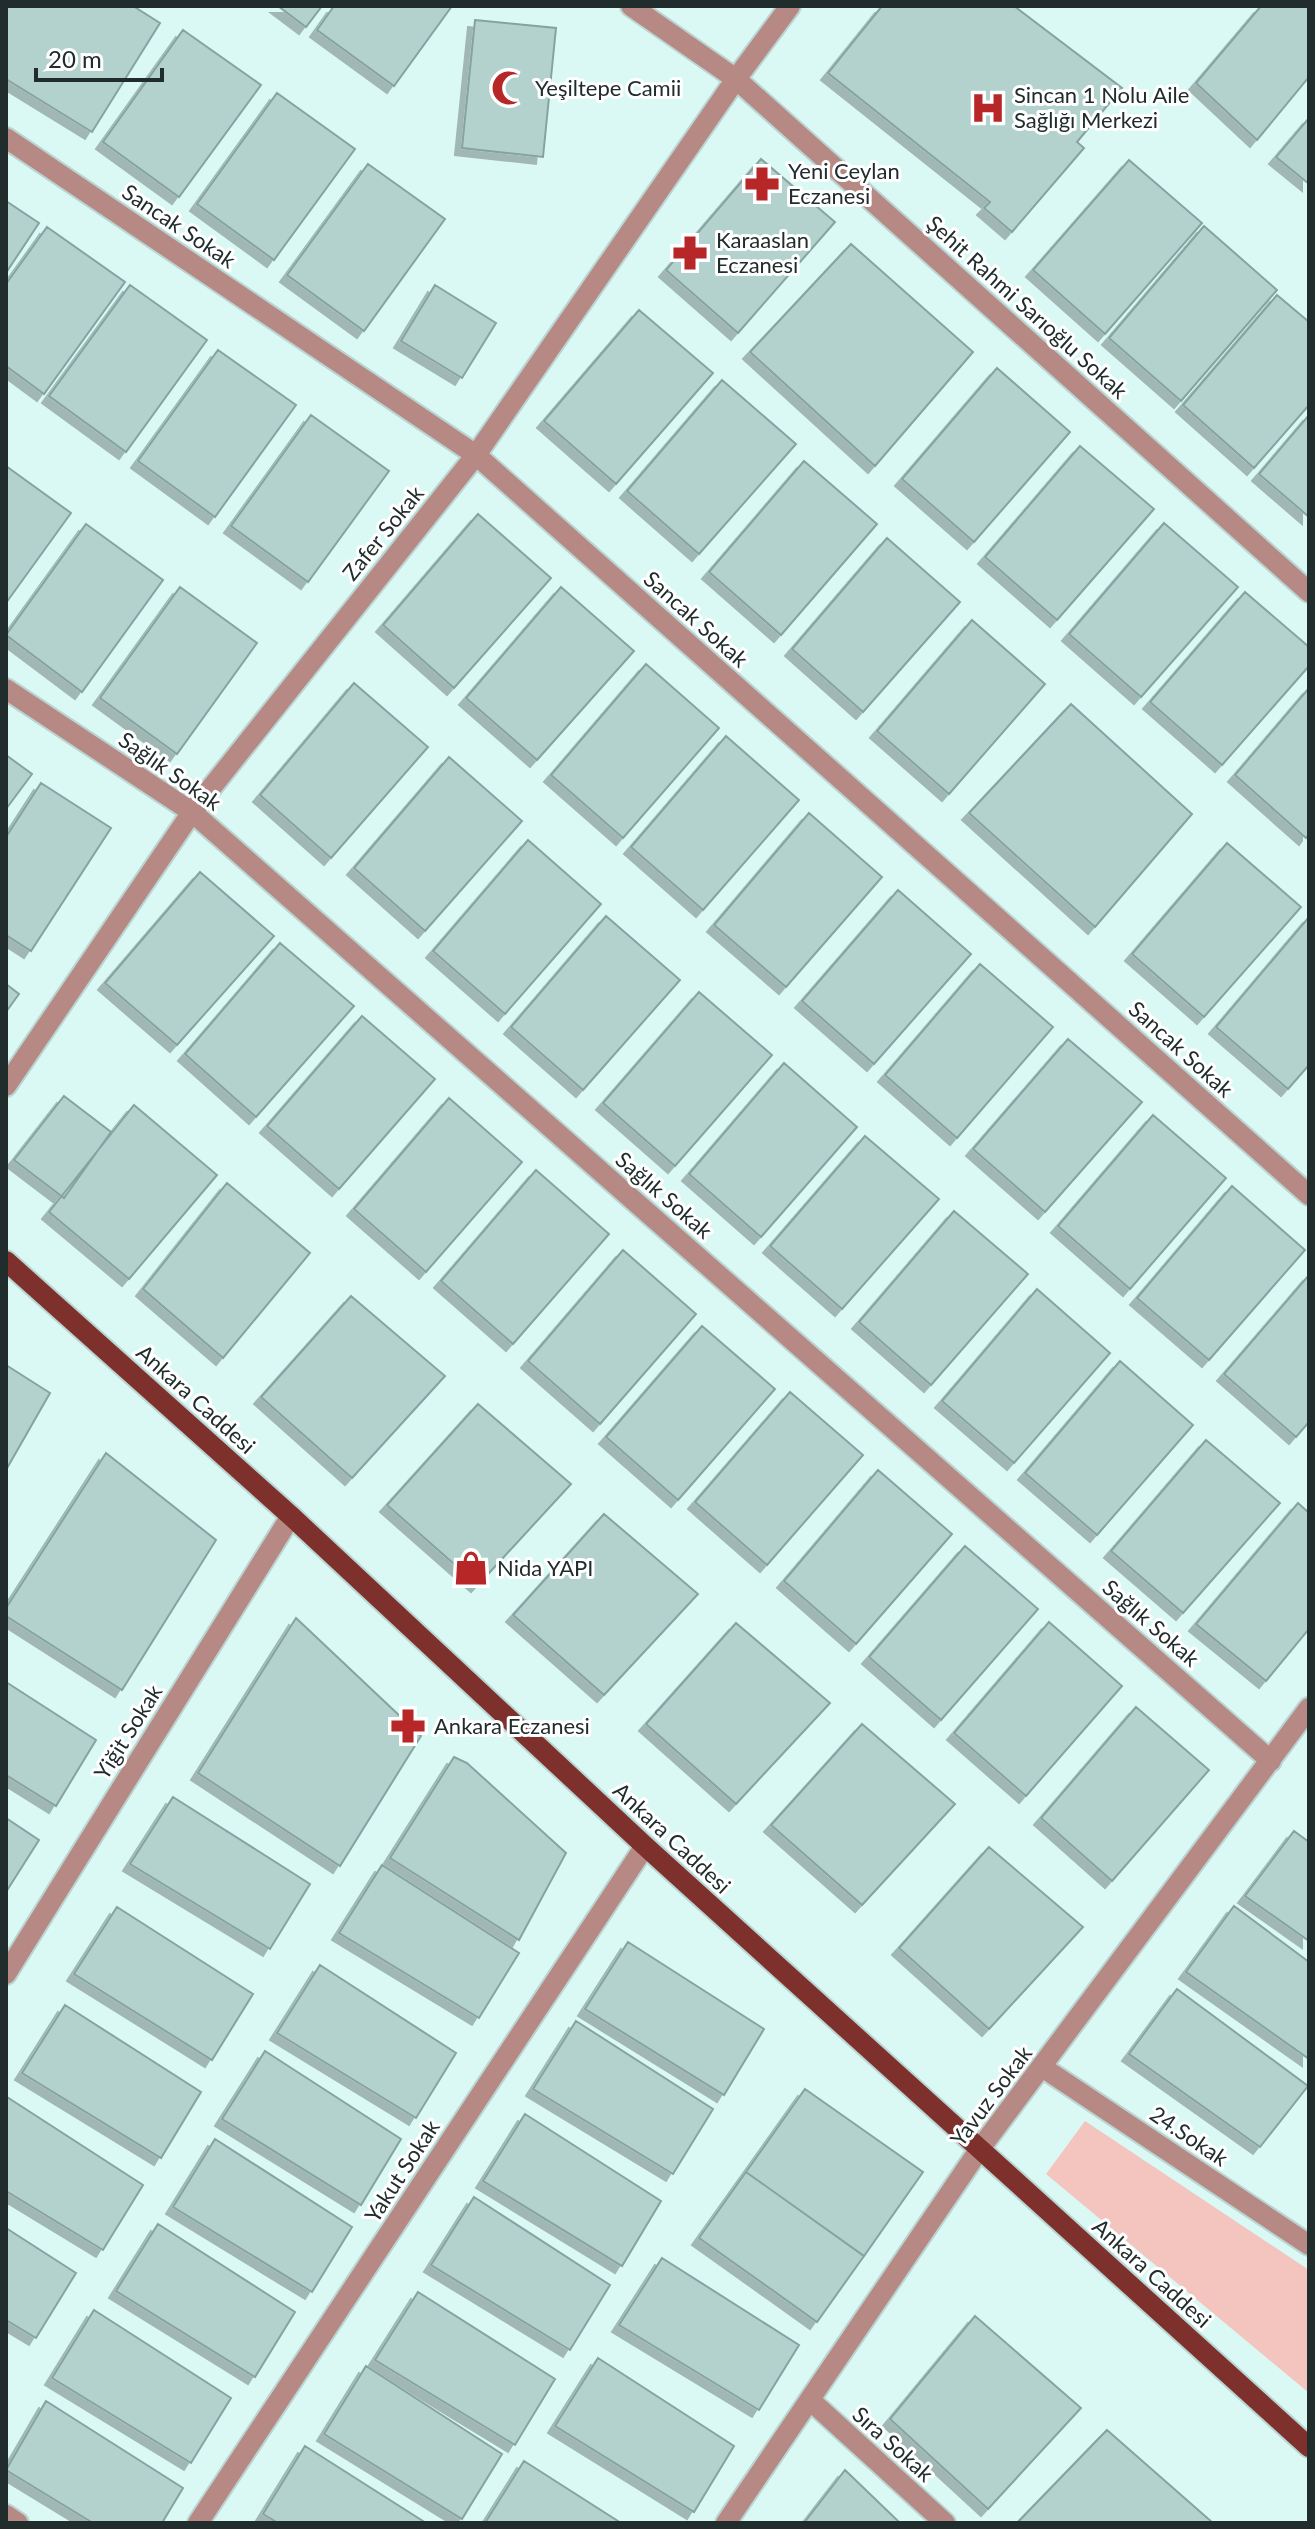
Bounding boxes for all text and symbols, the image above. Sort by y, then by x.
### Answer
scale bar [36,32,162,82]
text: 20 m [48,44,102,73]
mosque icon: Yeşiltepe Camii [490,69,528,107]
place label: Yeşiltepe Camii [535,74,681,101]
place label: Sincan 1 Nolu Aile Sağlığı Merkezi [1014,81,1189,133]
hospital icon: Sincan 1 Nolu Aile Sağlığı Merkezi [969,89,1007,127]
place label: Yeni Ceylan Eczanesi [788,157,900,209]
pharmacy icon: Yeni Ceylan Eczanesi [743,165,781,203]
street label: Sancak Sokak [117,178,242,274]
street label: Şehit Rahmi Sarıoğlu Sokak [921,209,1134,405]
place label: Karaaslan Eczanesi [716,226,809,278]
pharmacy icon: Karaaslan Eczanesi [671,234,709,272]
street label: Zafer Sokak [336,479,429,585]
street label: Sancak Sokak [639,565,755,673]
street label: Sağlık Sokak [114,725,227,816]
street label: Sancak Sokak [1124,995,1240,1103]
street label: Sağlık Sokak [611,1145,719,1244]
street label: Ankara Caddesi [131,1338,261,1459]
shop icon: Nida YAPI [452,1549,490,1587]
place label: Nida YAPI [497,1554,593,1581]
street label: Sağlık Sokak [1098,1573,1206,1672]
street label: Yiğit Sokak [88,1679,168,1784]
pharmacy icon: Ankara Eczanesi [389,1707,427,1745]
place label: Ankara Eczanesi [434,1712,590,1739]
street label: Ankara Caddesi [608,1776,737,1899]
street label: Yavuz Sokak [944,2039,1038,2151]
street label: 24.Sokak [1145,2100,1234,2172]
street label: Yakut Sokak [358,2114,445,2227]
street label: Ankara Caddesi [1087,2212,1217,2333]
street label: Sıra Sokak [847,2400,940,2487]

